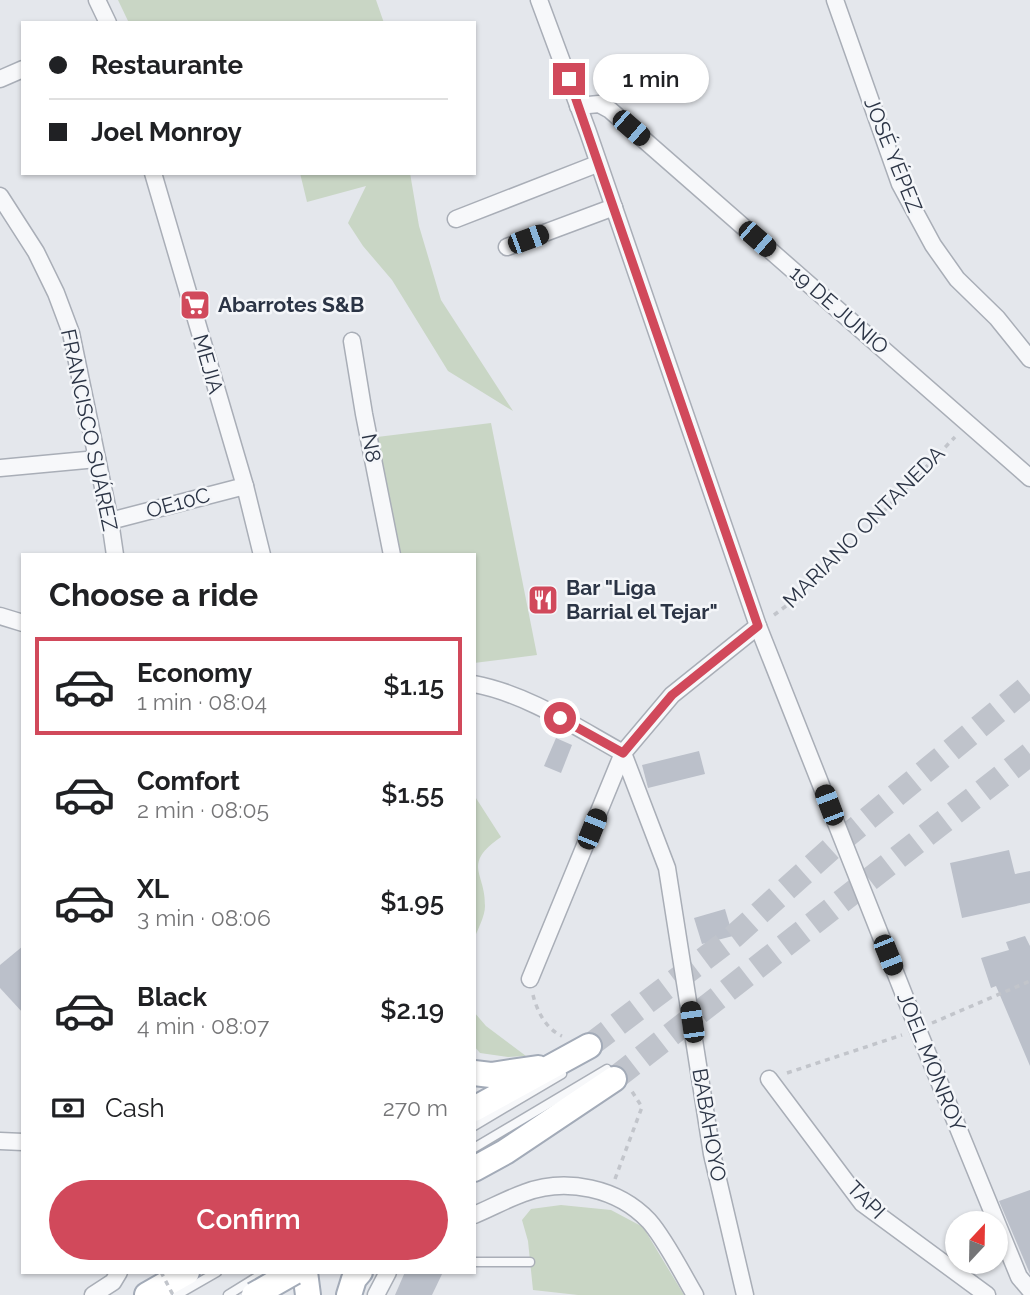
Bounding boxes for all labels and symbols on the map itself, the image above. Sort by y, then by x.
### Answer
callout: 1 min [594,55,709,104]
route end [553,63,585,95]
street label: JOSÉ YÉPEZ [859,94,928,216]
car [609,106,654,150]
car [735,217,780,261]
car [505,222,552,256]
street label: 19 DE JUNIO [785,260,894,359]
supermarket icon: Abarrotes S&B [178,288,212,322]
place label: Abarrotes S&B [218,292,364,317]
street label: FRANCISCO SUÁREZ [56,327,123,533]
street label: MEJIA [188,331,229,396]
street label: N8 [356,431,386,464]
street label: MARIANO ONTANEDA [778,441,950,613]
street label: OE10C [143,482,212,523]
place label: Bar "Liga Barrial el Tejar" [566,575,718,624]
restaurant icon: Bar "Liga Barrial el Tejar" [526,583,560,617]
route start [544,702,576,734]
car [812,782,847,828]
car [575,806,610,852]
car [871,932,906,978]
street label: JOEL MONROY [892,988,971,1136]
car [679,1000,706,1044]
street label: BABAHOYO [687,1066,732,1183]
street label: TAPI [842,1175,891,1224]
north arrow [945,1211,1008,1274]

